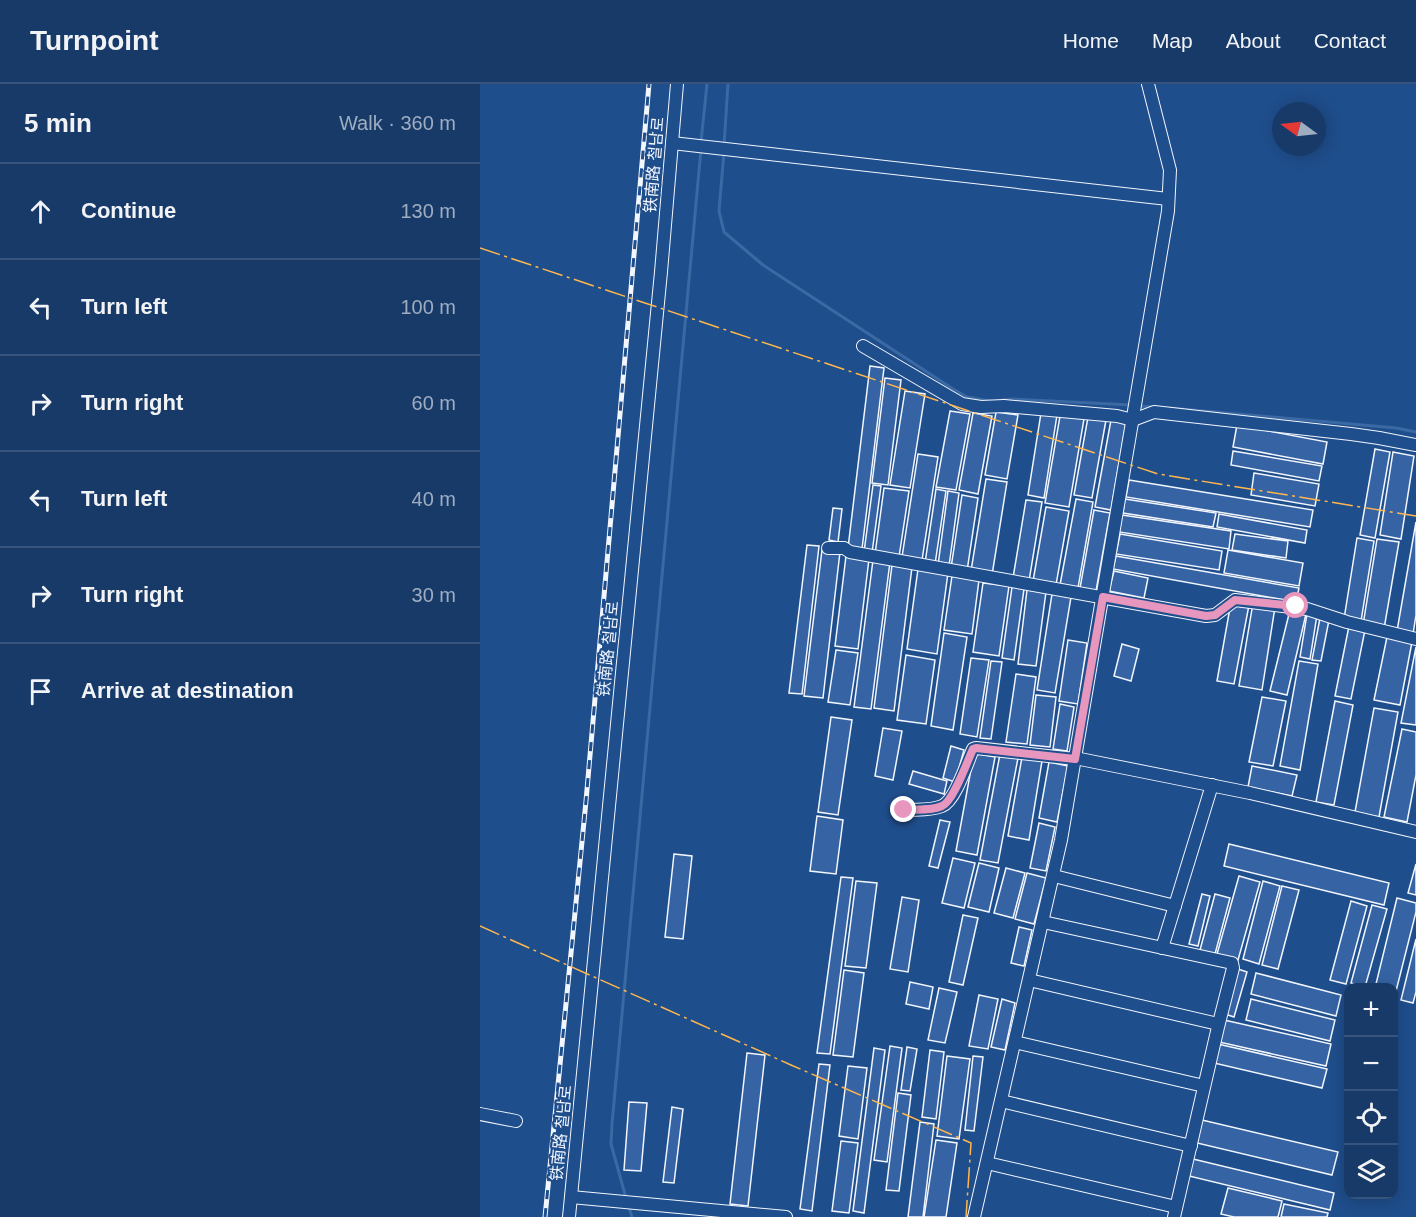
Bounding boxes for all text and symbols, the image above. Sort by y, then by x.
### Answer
text: Turnpoint [30,25,159,56]
text: Home [1063,29,1119,52]
text: Map [1152,29,1193,52]
text: About [1226,29,1281,52]
text: Contact [1314,29,1386,52]
north arrow [1272,102,1326,156]
text: 5 min [24,108,92,138]
text: Walk · 360 m [339,112,456,134]
street label: 铁南路 철남로 [641,116,667,214]
icon: ahead [24,195,57,228]
text: Continue [81,198,176,223]
text: 130 m [400,200,456,222]
icon: left [24,291,57,324]
text: Turn left [81,294,167,319]
text: 100 m [400,296,456,318]
icon: right [24,387,57,420]
text: Turn right [81,390,183,415]
text: 60 m [412,392,456,414]
icon: left [24,483,57,516]
text: Turn left [81,486,167,511]
text: 40 m [412,488,456,510]
icon: right [24,579,57,612]
text: Turn right [81,582,183,607]
text: 30 m [412,584,456,606]
route start [1282,592,1308,618]
street label: 铁南路 철남로 [594,600,622,698]
icon: arrive [24,675,57,708]
text: Arrive at destination [81,678,294,703]
route end [890,796,916,822]
map controls [1344,983,1398,1199]
button: + [1344,983,1398,1037]
button: − [1344,1037,1398,1091]
street label: 铁南路 철남로 [547,1084,575,1182]
button: locate [1344,1091,1398,1145]
button: layers [1344,1145,1398,1199]

